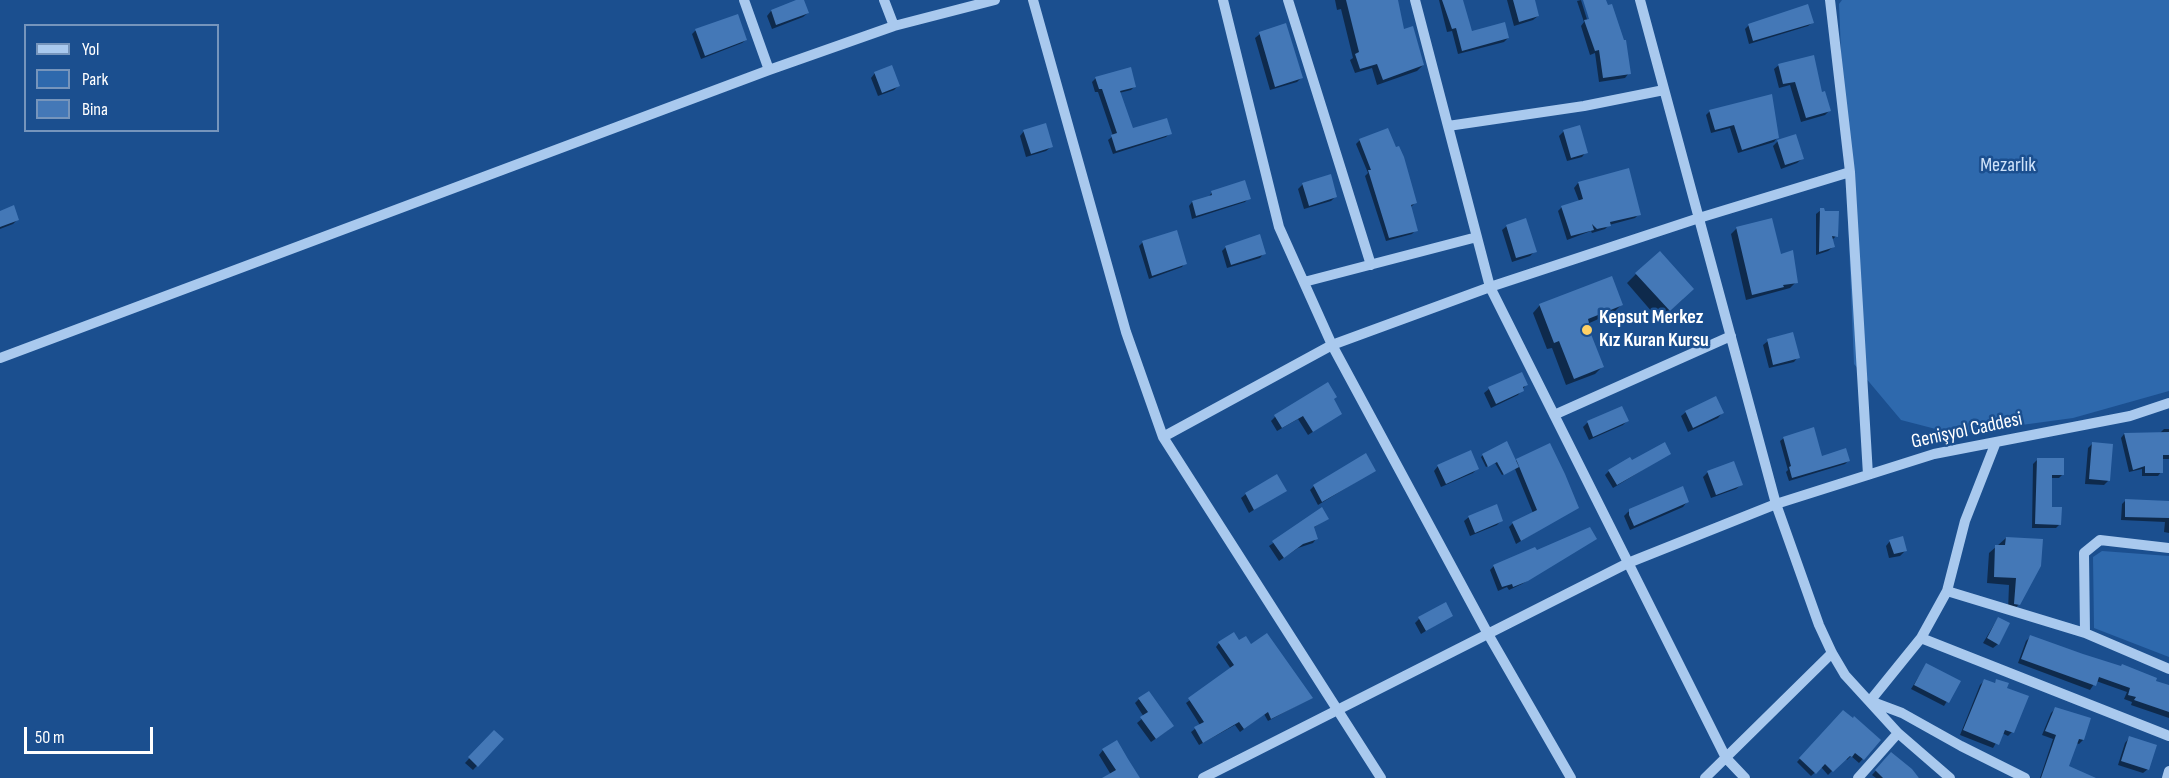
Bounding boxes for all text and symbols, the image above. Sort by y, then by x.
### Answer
legend [24,24,219,132]
text: Yol [82,39,99,60]
text: Park [82,69,108,90]
text: Bina [82,99,108,120]
park label: Mezarlık [1980,154,2036,178]
place label: Kepsut Merkez Kız Kuran Kursu [1599,306,1709,353]
marker: Kepsut Merkez Kız Kuran Kursu [1580,323,1594,337]
street label: Genişyol Caddesi [1909,408,2025,454]
scale bar [27,715,156,753]
text: 50 m [35,727,65,748]

